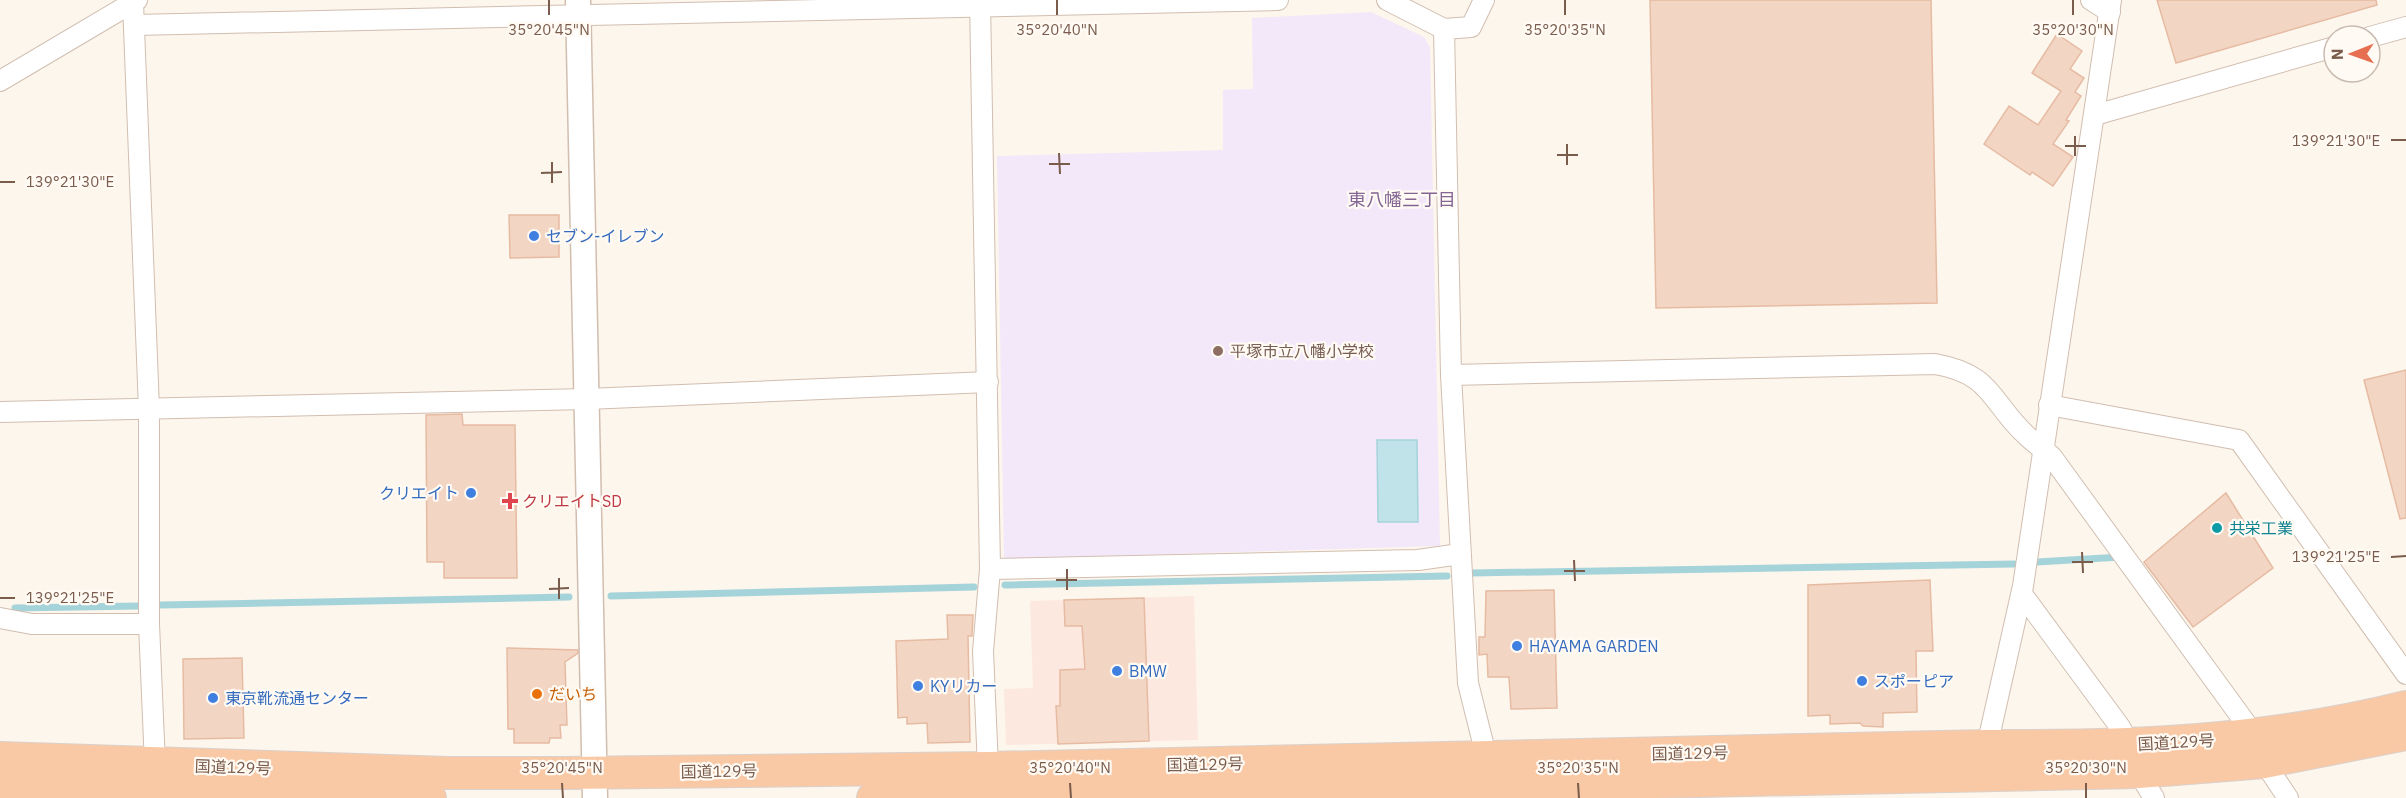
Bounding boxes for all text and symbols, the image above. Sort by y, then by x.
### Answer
text: 35°20'45"N [508,20,590,39]
text: 35°20'40"N [1016,20,1098,39]
text: 35°20'35"N [1524,20,1606,39]
text: 35°20'30"N [2032,20,2114,39]
north arrow [2322,24,2382,84]
text: N [2327,48,2347,60]
text: 139°21'30"E [2292,131,2380,150]
text: 139°21'30"E [26,172,114,191]
district label: 東八幡三丁目 [1348,188,1456,211]
place label: セブン-イレブン [546,226,664,246]
marker: セブン-イレブン [527,229,541,243]
place label: 平塚市立八幡小学校 [1230,341,1374,361]
marker: 平塚市立八幡小学校 [1211,344,1225,358]
place label: クリエイト [379,483,459,503]
marker: クリエイト [464,486,478,500]
place label: クリエイトSD [522,491,622,511]
marker: クリエイトSD [503,494,517,508]
place label: 共栄工業 [2229,518,2293,538]
marker: 共栄工業 [2210,521,2224,535]
text: 139°21'25"E [2292,547,2380,566]
text: 139°21'25"E [26,588,114,607]
place label: HAYAMA GARDEN [1529,636,1659,656]
marker: HAYAMA GARDEN [1510,639,1524,653]
place label: BMW [1129,661,1167,681]
marker: BMW [1110,664,1124,678]
place label: スポーピア [1874,671,1954,691]
marker: スポーピア [1855,674,1869,688]
place label: KYリカー [930,676,997,696]
marker: KYリカー [911,679,925,693]
place label: だいち [549,684,597,704]
marker: だいち [530,687,544,701]
place label: 東京靴流通センター [225,688,369,708]
marker: 東京靴流通センター [206,691,220,705]
street label: 国道129号 [2137,730,2215,754]
street label: 国道129号 [1651,742,1729,764]
street label: 国道129号 [1166,753,1244,775]
street label: 国道129号 [194,756,272,778]
text: 35°20'45"N [521,758,603,777]
text: 35°20'40"N [1029,758,1111,777]
text: 35°20'35"N [1537,758,1619,777]
text: 35°20'30"N [2045,758,2127,777]
street label: 国道129号 [680,760,758,782]

